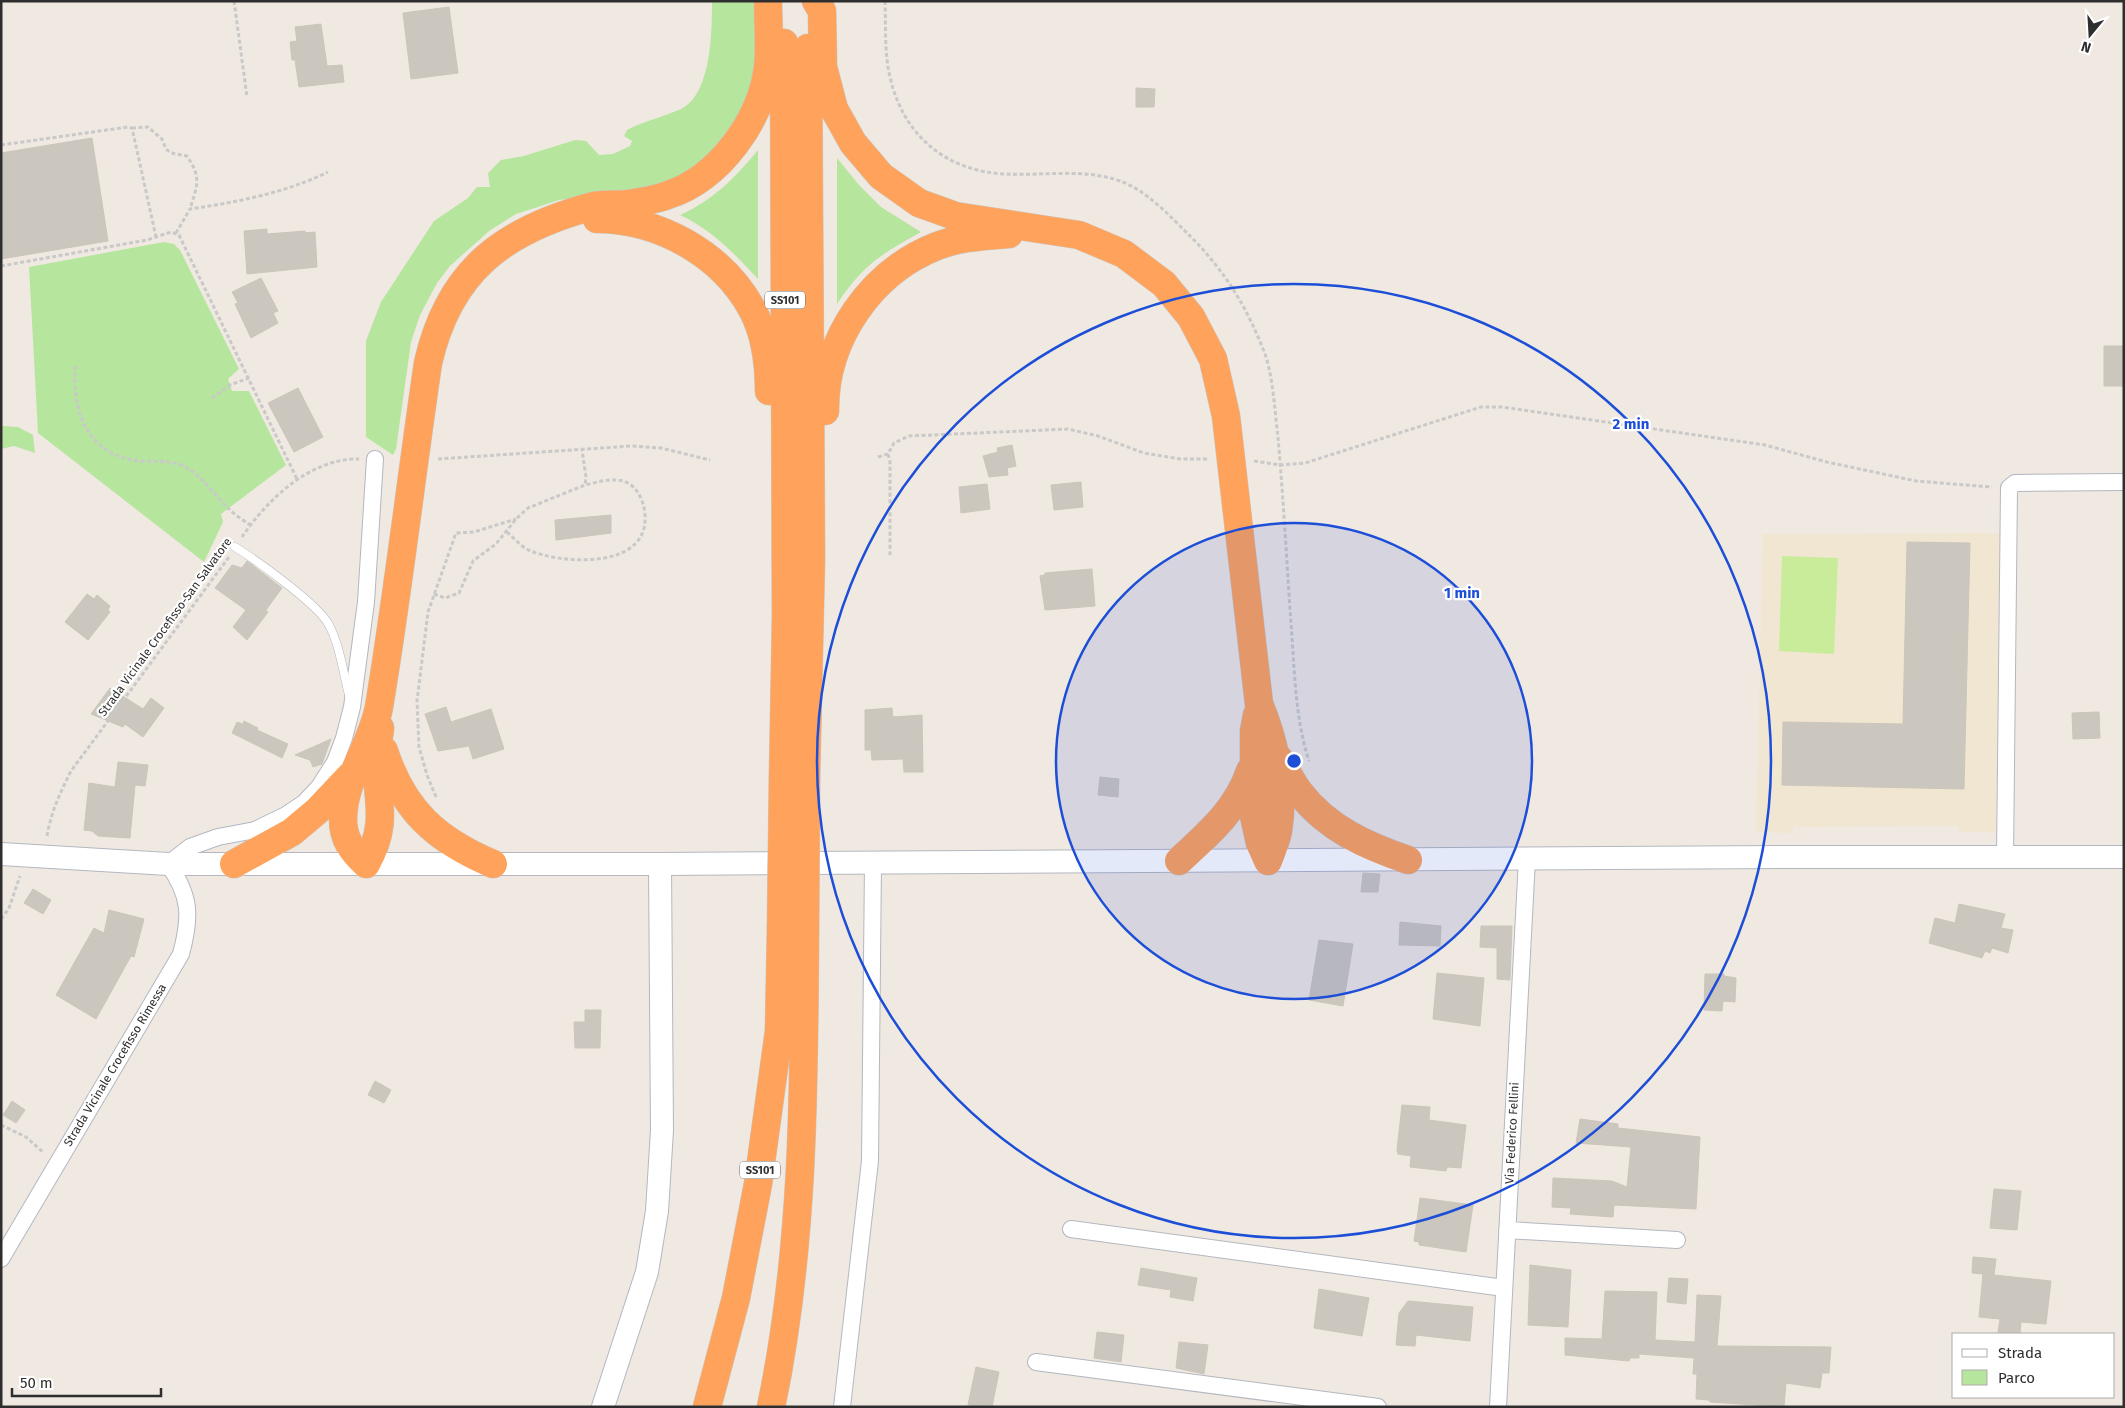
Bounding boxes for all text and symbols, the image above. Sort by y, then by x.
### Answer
north arrow [2065,10,2115,60]
text: N [2079,37,2093,56]
road number: SS101 [765,292,805,308]
text: 2 min [1613,415,1649,433]
street label: Strada Vicinale Crocefisso-San Salvatore [95,535,235,719]
text: 1 min [1444,584,1480,602]
centre of rings [1285,752,1303,770]
street label: Strada Vicinale Crocefisso Rimessa [61,981,169,1149]
street label: Via Federico Fellini [1502,1082,1522,1184]
road number: SS101 [740,1162,780,1178]
legend [1952,1333,2115,1398]
text: Strada [1998,1344,2042,1362]
scale bar [12,1366,161,1398]
text: Parco [1998,1369,2035,1387]
text: 50 m [20,1374,53,1392]

